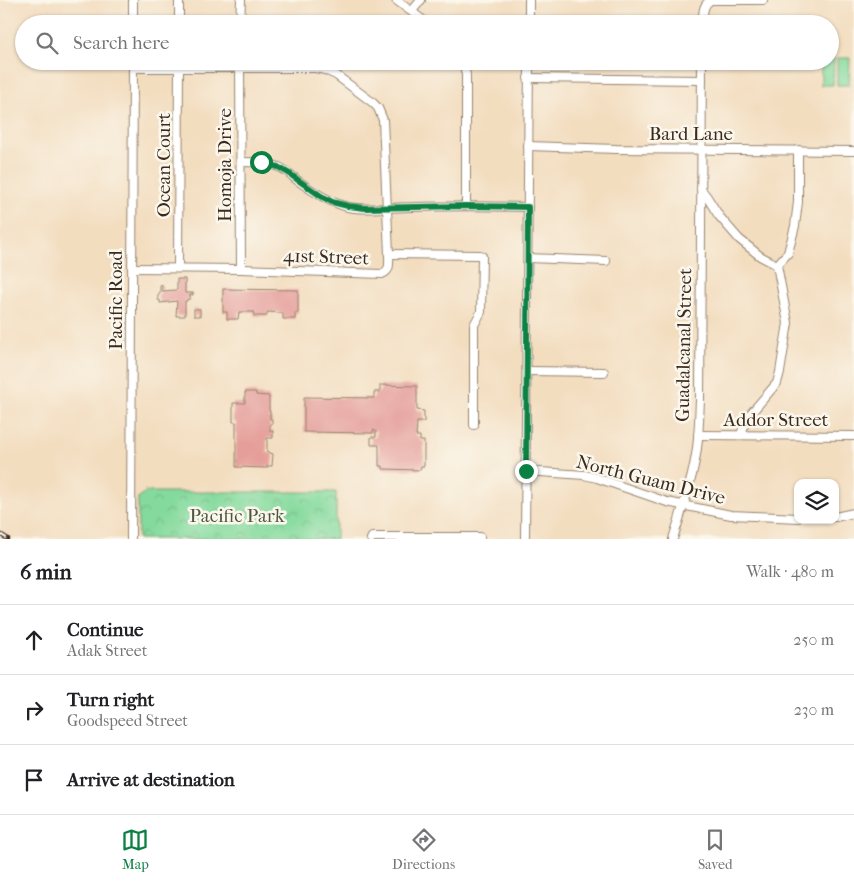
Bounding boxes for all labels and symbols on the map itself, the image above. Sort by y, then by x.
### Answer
street label: Homoja Drive [214,108,236,222]
street label: Ocean Court [153,112,175,217]
street label: Bard Lane [649,123,733,145]
route start [250,151,273,174]
street label: 41st Street [283,245,370,270]
street label: Pacific Road [105,250,127,350]
street label: Guadalcanal Street [672,268,696,422]
street label: Addor Street [723,409,829,431]
street label: North Guam Drive [574,451,727,509]
route end [515,460,538,483]
park label: Pacific Park [190,505,285,527]

